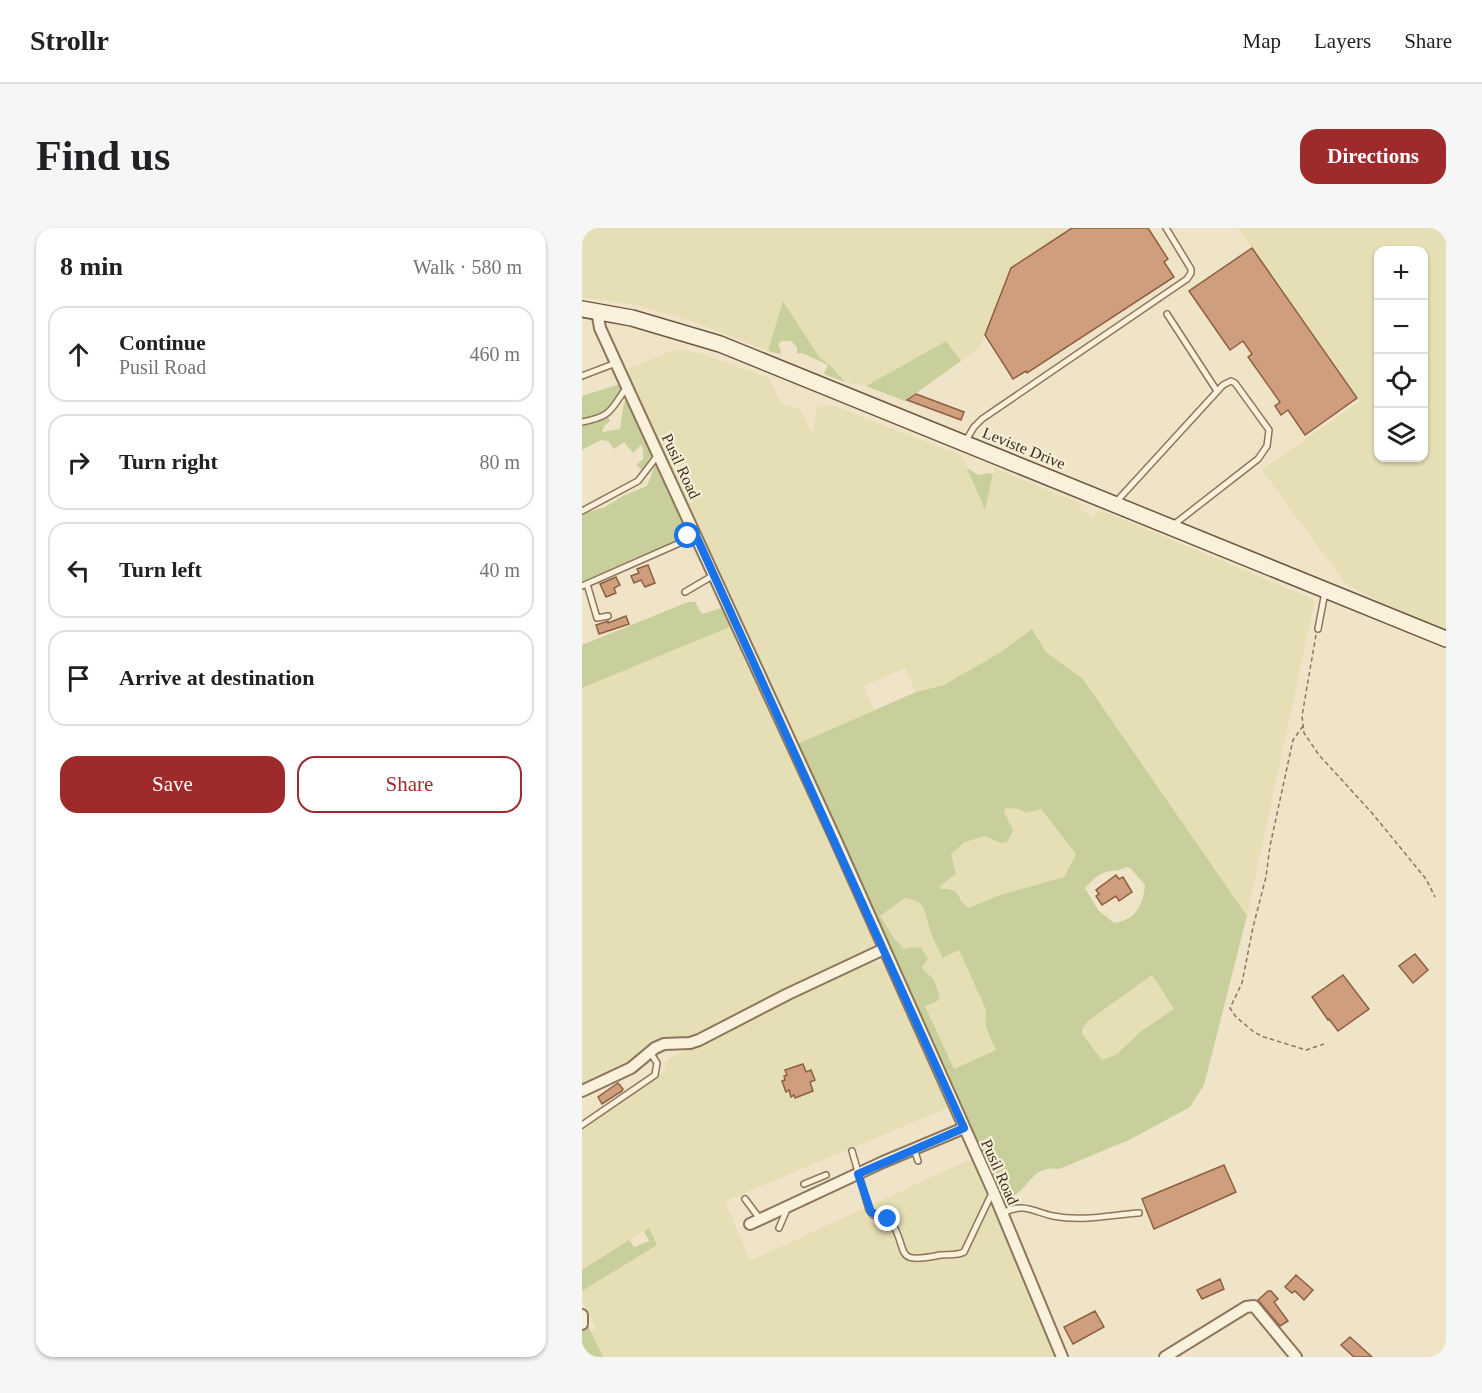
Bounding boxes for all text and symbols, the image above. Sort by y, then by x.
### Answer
text: Strollr [30,25,109,56]
text: Map [1243,29,1281,53]
text: Layers [1314,29,1371,53]
text: Share [1404,29,1452,53]
button: Directions [1300,129,1446,184]
text: Find us [36,133,170,179]
map controls [1374,246,1428,462]
button: + [1374,246,1428,300]
text: 8 min [60,252,123,281]
text: Walk · 580 m [413,256,522,278]
button: − [1374,300,1428,354]
text: Continue [119,330,206,355]
icon: ahead [62,338,95,371]
text: 460 m [469,343,520,365]
button: locate [1374,354,1428,408]
text: Pusil Road [119,356,206,378]
button: layers [1374,408,1428,462]
street label: Leviste Drive [980,424,1068,472]
street label: Pusil Road [659,431,703,501]
icon: right [62,446,95,479]
text: Turn right [119,449,218,474]
text: 80 m [479,451,520,473]
route start [674,522,700,548]
icon: left [62,554,95,587]
text: Turn left [119,557,202,582]
text: 40 m [479,559,520,581]
icon: arrive [62,662,95,695]
text: Arrive at destination [119,665,315,690]
button: Save [60,756,285,813]
button: Share [297,756,522,813]
street label: Pusil Road [978,1137,1022,1207]
route end [874,1205,900,1231]

